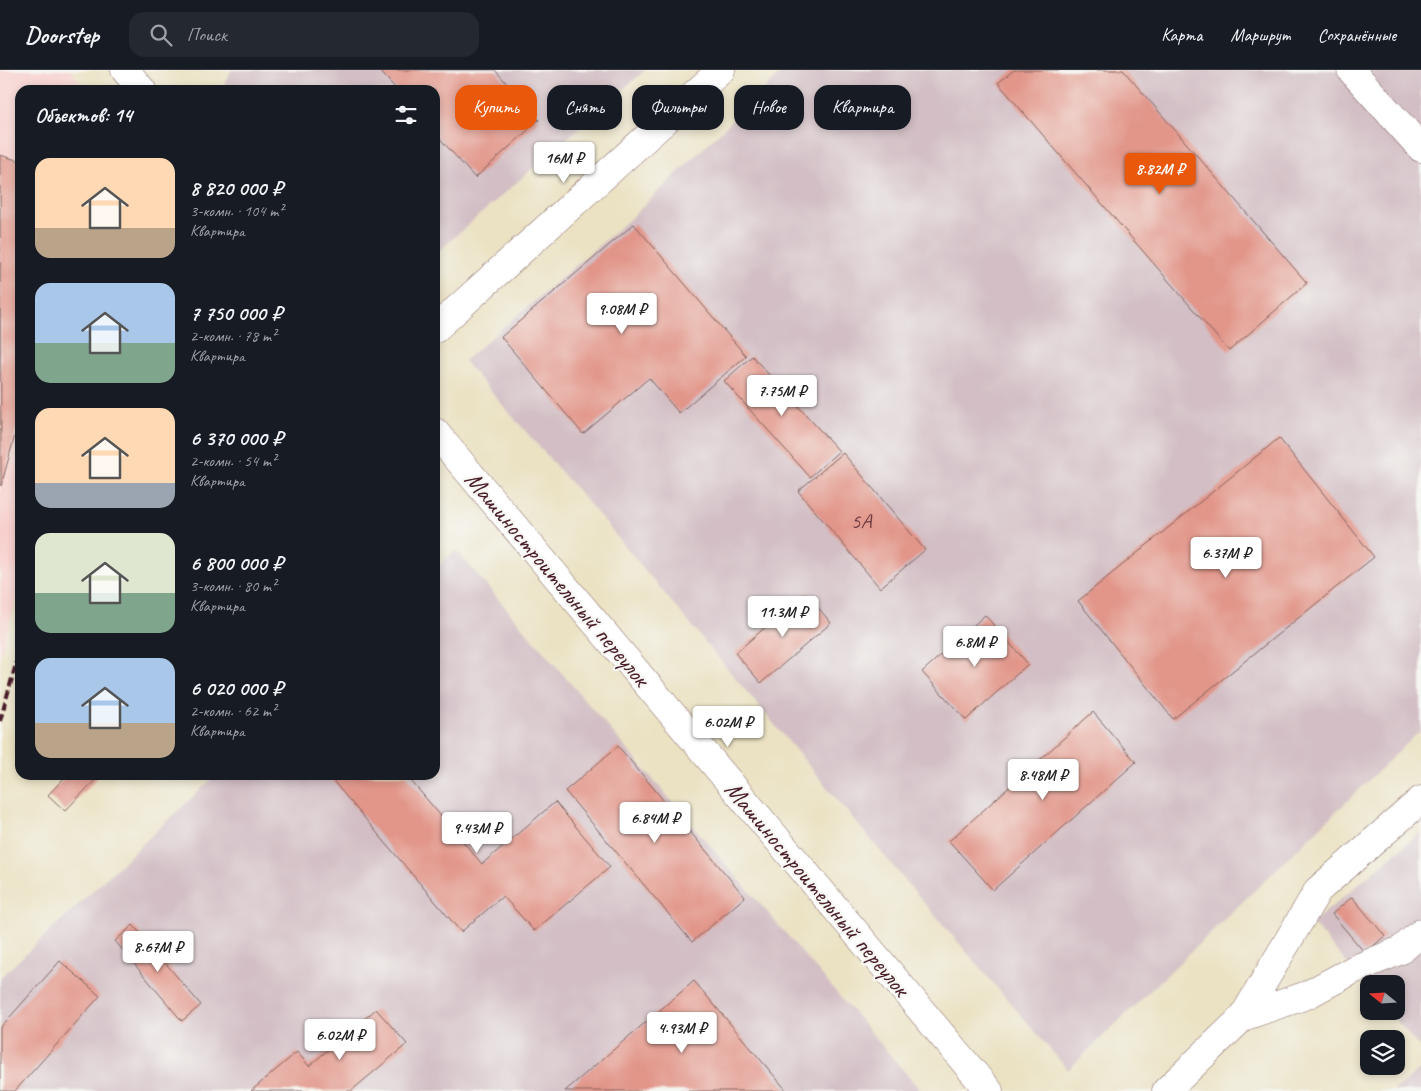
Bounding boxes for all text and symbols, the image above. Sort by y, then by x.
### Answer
search box [129,12,479,57]
text: Doorstep [25,20,99,50]
icon: search [147,21,175,49]
text: Поиск [187,23,227,47]
text: Карта [1161,24,1202,46]
text: Маршрут [1230,24,1290,46]
text: Сохранённые [1318,24,1396,46]
chip: Купить [455,85,537,130]
chip: Снять [547,85,622,130]
chip: Фильтры [632,85,724,130]
chip: Новое [734,85,804,130]
chip: Квартира [814,85,911,130]
icon: filters [392,101,420,129]
text: Объектов: 14 [35,102,132,128]
pin: 16M ₽ [529,142,599,184]
text: 16M ₽ [545,148,583,168]
pin: 8.82M ₽ [1114,152,1206,195]
text: 8.82M ₽ [1136,159,1184,179]
text: 8 820 000 ₽ [190,175,282,201]
icon: home [75,178,135,238]
text: 3-комн. · 104 m² [190,201,283,221]
text: Квартира [190,221,245,241]
pin: 9.08M ₽ [576,292,668,335]
text: 9.08M ₽ [598,299,646,319]
text: 7 750 000 ₽ [190,300,282,326]
icon: home [75,303,135,363]
text: 2-комн. · 78 m² [190,326,276,346]
text: Квартира [190,346,245,366]
pin: 7.75M ₽ [736,374,828,417]
text: 7.75M ₽ [758,381,806,401]
text: 6 370 000 ₽ [190,425,283,451]
icon: home [75,428,135,488]
text: 2-комн. · 54 m² [190,451,276,471]
street label: Машиностроительный переулок [458,464,659,695]
text: Квартира [190,471,245,491]
house number: 5А [851,507,872,535]
pin: 6.37M ₽ [1180,536,1272,579]
text: 6.37M ₽ [1202,543,1250,563]
text: 6 800 000 ₽ [190,550,283,576]
icon: home [75,553,135,613]
text: 3-комн. · 80 m² [190,576,276,596]
text: Квартира [190,596,245,616]
pin: 11.3M ₽ [737,596,829,638]
text: 11.3M ₽ [759,602,807,622]
pin: 6.8M ₽ [934,626,1016,668]
text: 6.8M ₽ [954,632,996,652]
text: 6 020 000 ₽ [190,675,283,701]
icon: home [75,678,135,738]
text: 2-комн. · 62 m² [190,701,276,721]
pin: 6.02M ₽ [682,706,774,748]
text: 6.02M ₽ [704,712,752,732]
text: Квартира [190,721,245,741]
pin: 8.48M ₽ [997,758,1089,801]
text: 8.48M ₽ [1019,765,1067,785]
street label: Машиностроительный переулок [718,774,919,1005]
pin: 6.84M ₽ [609,802,701,844]
text: 6.84M ₽ [631,808,679,828]
pin: 9.43M ₽ [431,812,523,854]
text: 9.43M ₽ [453,818,501,838]
pin: 8.67M ₽ [112,930,204,973]
text: 8.67M ₽ [134,937,182,957]
north arrow [1360,975,1405,1020]
map controls [1360,975,1405,1075]
pin: 4.93M ₽ [636,1012,728,1054]
pin: 6.02M ₽ [294,1018,386,1061]
text: 4.93M ₽ [658,1018,706,1038]
text: 6.02M ₽ [316,1025,364,1045]
button: layers [1360,1030,1405,1075]

